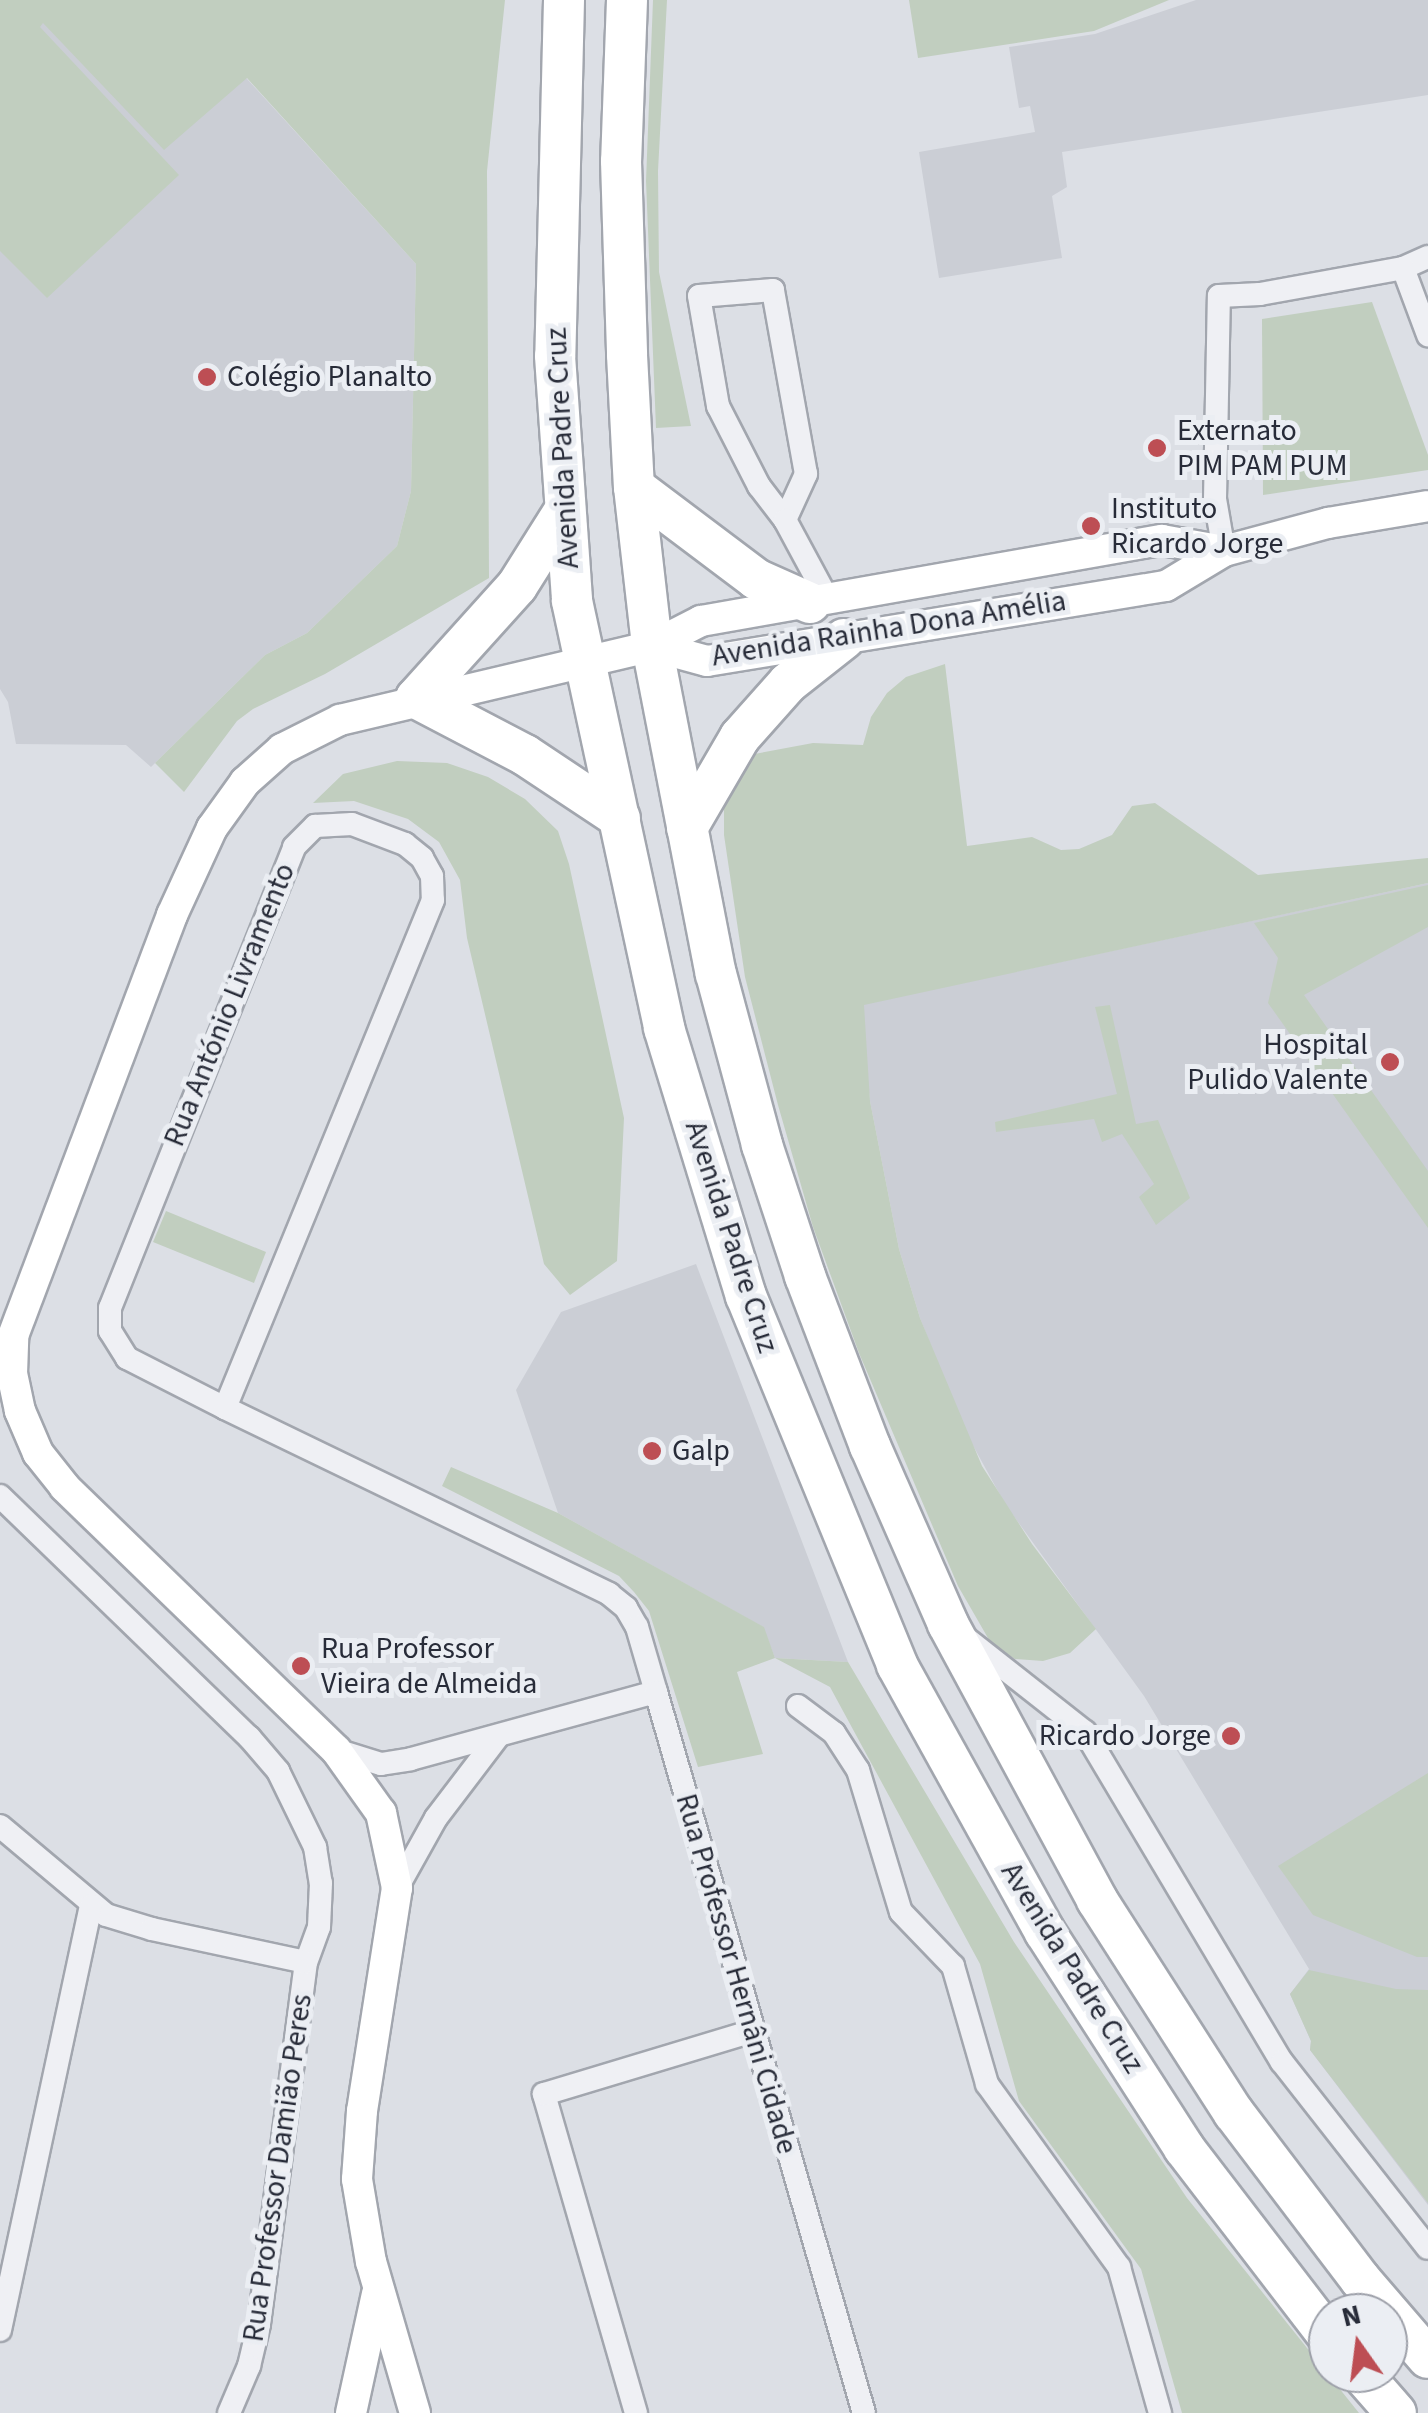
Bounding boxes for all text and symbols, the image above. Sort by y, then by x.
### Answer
street label: Avenida Padre Cruz [539,326,587,570]
place label: Colégio Planalto [227,359,432,395]
marker: Colégio Planalto [196,366,218,388]
place label: Externato PIM PAM PUM [1177,413,1348,484]
marker: Externato PIM PAM PUM [1146,437,1168,459]
place label: Instituto Ricardo Jorge [1111,491,1283,562]
marker: Instituto Ricardo Jorge [1080,515,1102,537]
street label: Avenida Rainha Dona Amélia [709,583,1069,675]
street label: Rua António Livramento [157,858,303,1152]
place label: Hospital Pulido Valente [1187,1027,1368,1098]
marker: Hospital Pulido Valente [1377,1049,1403,1075]
street label: Avenida Padre Cruz [677,1117,785,1357]
place label: Galp [672,1433,730,1469]
marker: Galp [641,1440,663,1462]
place label: Rua Professor Vieira de Almeida [321,1631,537,1702]
marker: Rua Professor Vieira de Almeida [290,1655,312,1677]
place label: Ricardo Jorge [1039,1718,1211,1754]
marker: Ricardo Jorge [1220,1725,1242,1747]
street label: Rua Professor Hernâni Cidade [667,1790,805,2158]
street label: Avenida Padre Cruz [993,1856,1151,2080]
street label: Rua Professor Damião Peres [236,1992,320,2344]
north arrow [1308,2293,1408,2393]
text: N [1337,2294,1365,2337]

